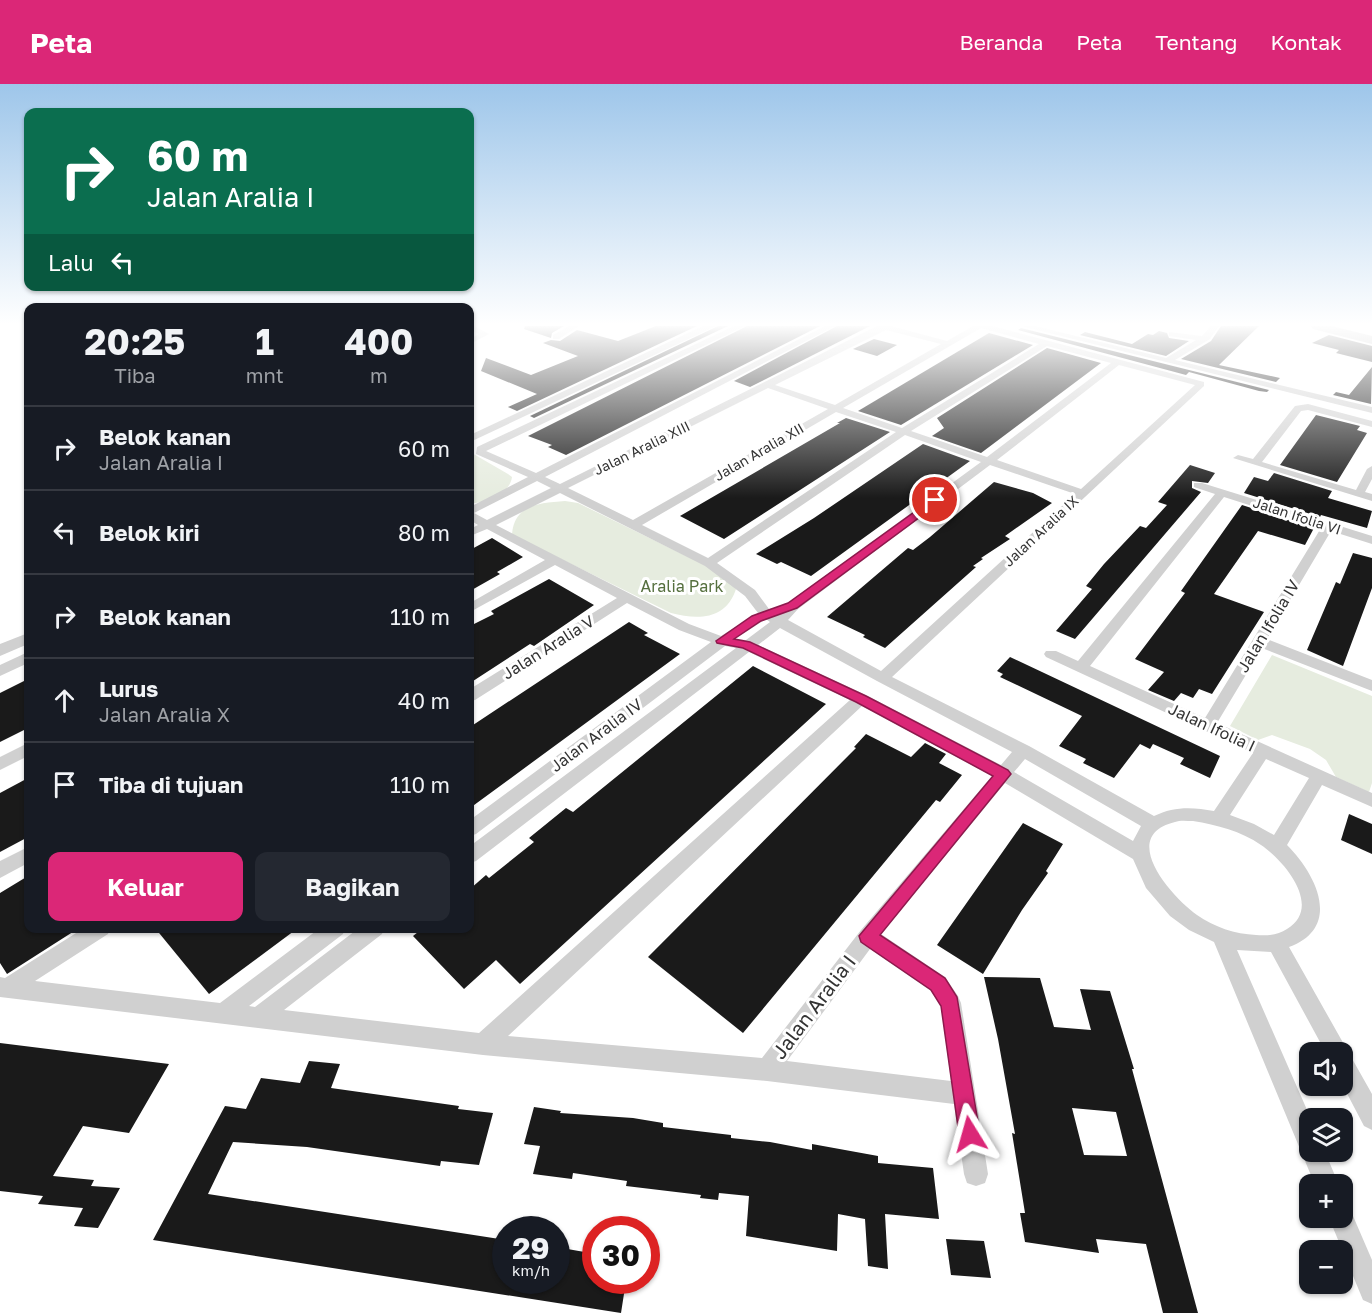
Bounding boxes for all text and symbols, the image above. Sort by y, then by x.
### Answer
text: Peta [30,26,92,59]
text: Beranda [960,29,1043,55]
text: Peta [1076,29,1122,55]
text: Tentang [1155,29,1237,55]
text: Kontak [1270,29,1342,55]
text: 60 m [147,130,248,180]
icon: right [48,132,126,210]
text: Jalan Aralia I [147,181,314,213]
icon: left [106,246,139,279]
text: Lalu [48,249,94,276]
text: 20:25 [85,320,185,363]
text: 1 [255,320,274,363]
text: 400 [344,320,413,363]
text: Tiba [114,363,156,387]
text: mnt [246,363,284,387]
text: m [370,363,388,387]
street label: Jalan Aralia XIII [591,417,693,478]
street label: Jalan Aralia XII [711,419,807,484]
text: Belok kanan [99,423,231,450]
icon: right [48,432,81,465]
text: 60 m [398,435,450,462]
text: Jalan Aralia I [99,450,223,474]
pin [909,474,960,525]
icon: arrive [918,483,951,516]
street label: Jalan Aralia IX [1000,492,1082,570]
street label: Jalan Ifolia VI [1251,493,1343,538]
icon: left [48,516,81,549]
text: Belok kiri [99,519,200,546]
text: 80 m [398,519,450,546]
park label: Aralia Park [641,576,723,596]
street label: Jalan Ifolia IV [1233,576,1304,676]
icon: right [48,600,81,633]
text: Belok kanan [99,603,231,630]
text: 110 m [390,603,450,630]
street label: Jalan Aralia V [498,611,598,683]
text: Lurus [99,675,158,702]
icon: ahead [48,684,81,717]
text: 40 m [398,687,450,714]
street label: Jalan Aralia IV [546,694,646,776]
street label: Jalan Ifolia I [1165,698,1259,756]
text: Jalan Aralia X [99,702,230,726]
icon: arrive [48,768,81,801]
text: Tiba di tujuan [99,771,243,798]
text: 110 m [390,771,450,798]
button: Keluar [48,852,243,921]
button: Bagikan [255,852,450,921]
street label: Jalan Aralia I [766,950,860,1063]
map controls [1299,1042,1353,1294]
button: sound [1299,1042,1353,1096]
position arrow [938,1102,1002,1166]
button: layers [1299,1108,1353,1162]
button: + [1299,1174,1353,1228]
speed limit sign: 30 [582,1216,660,1294]
text: 29 [512,1230,550,1266]
button: − [1299,1240,1353,1294]
text: km/h [512,1261,550,1279]

